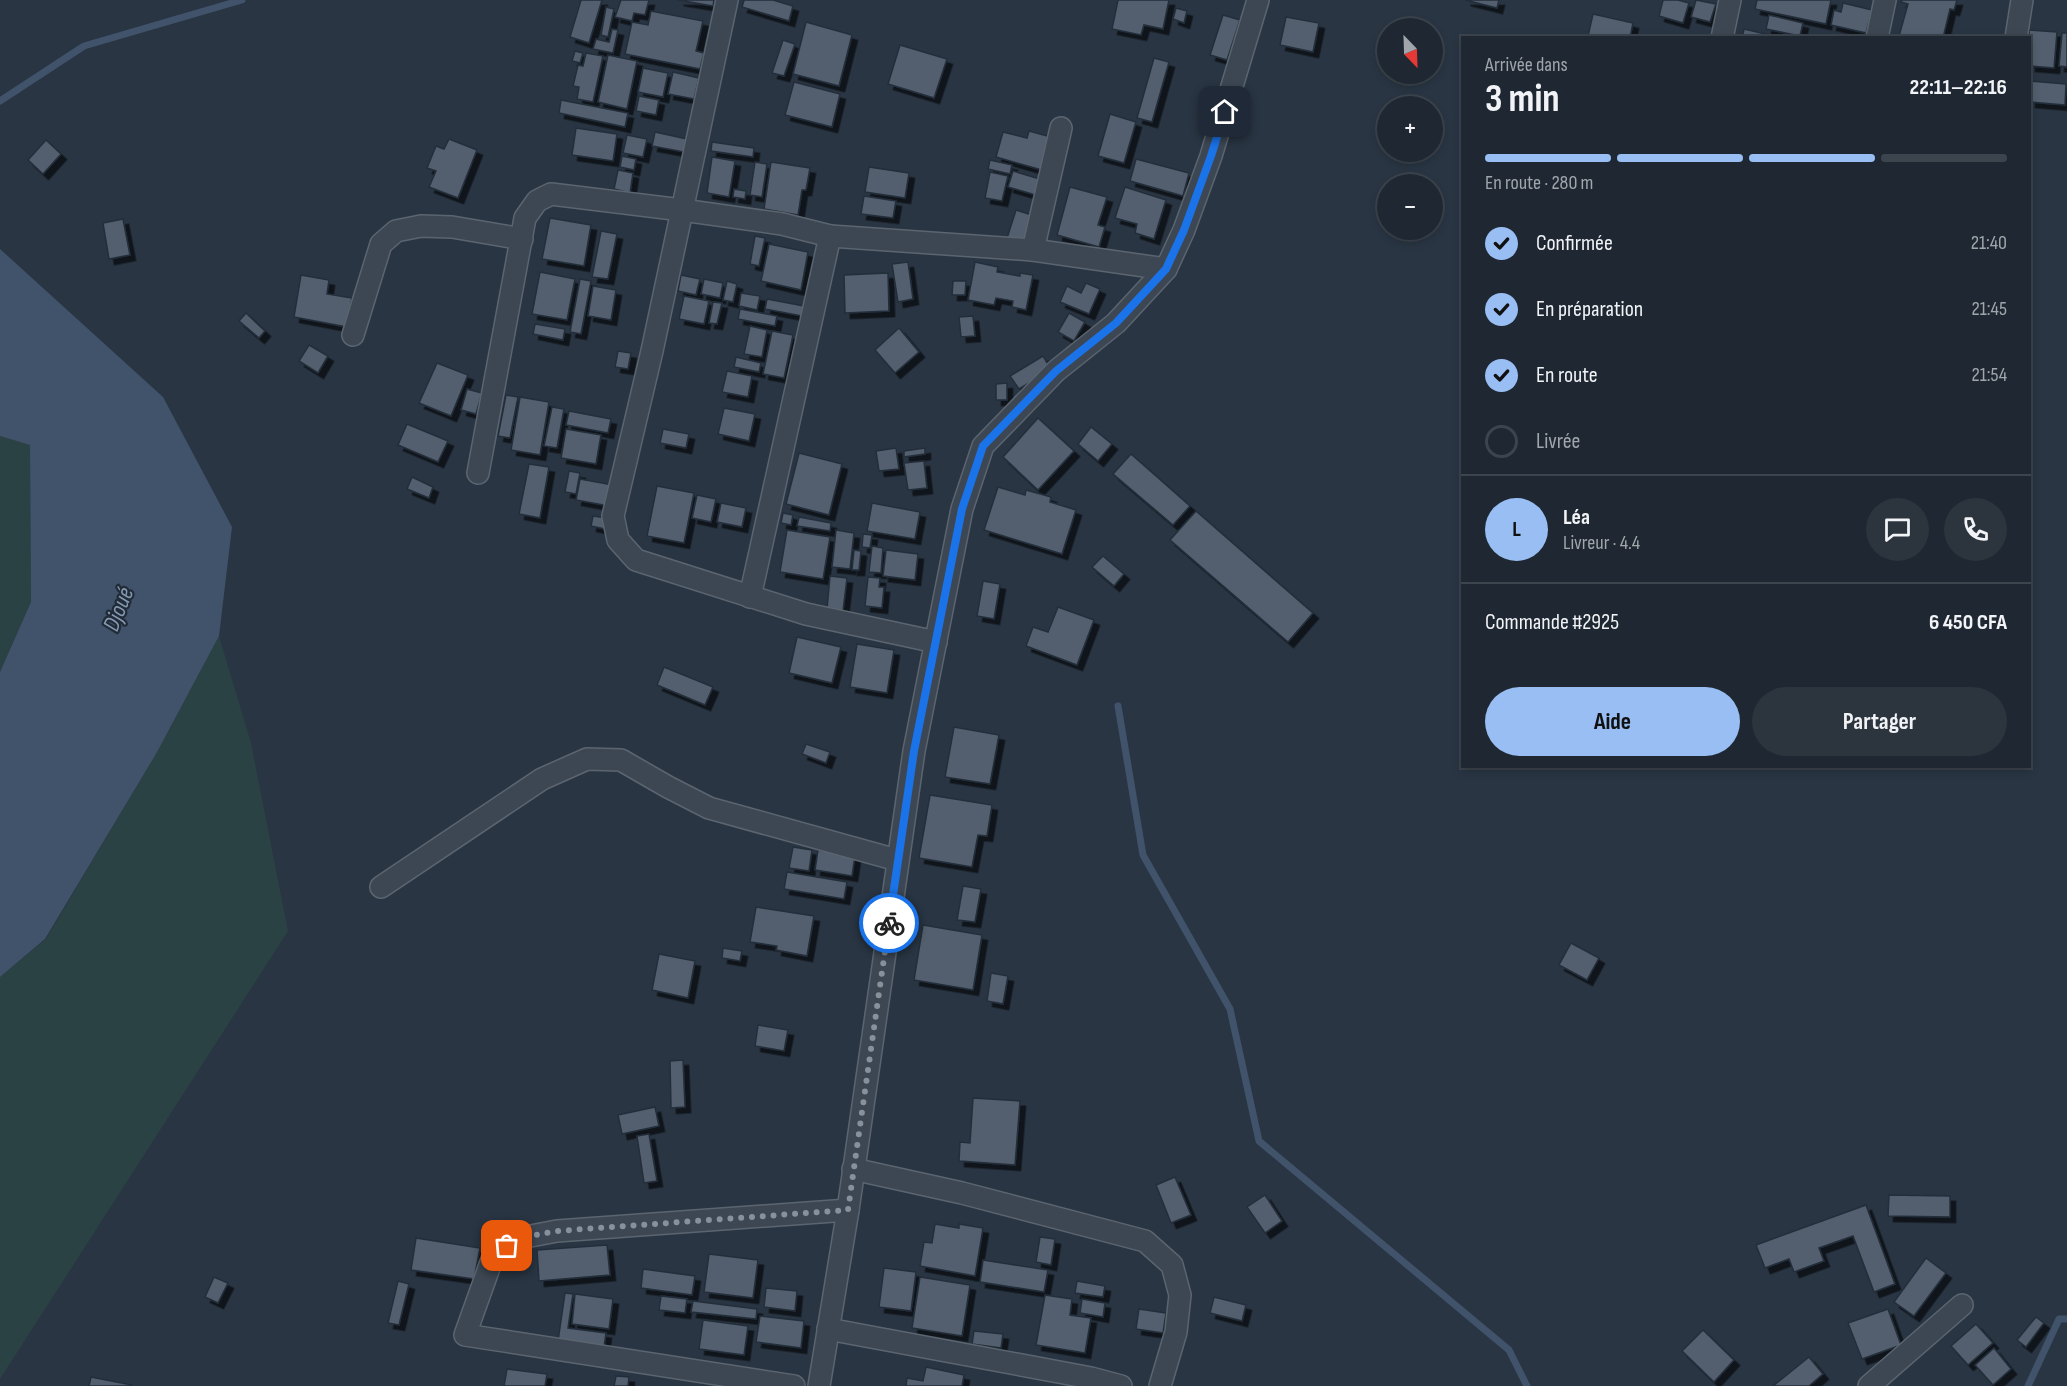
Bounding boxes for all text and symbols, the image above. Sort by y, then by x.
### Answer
north arrow [1377,18,1443,84]
map controls [1377,18,1443,240]
text: Arrivée dans [1485,53,1568,77]
text: 22:11–22:16 [1910,74,2007,101]
text: 3 min [1485,76,1560,123]
pin [1199,86,1250,137]
icon: home [1208,95,1241,128]
button: + [1377,96,1443,162]
text: En route · 280 m [1485,171,1593,195]
button: − [1377,174,1443,240]
icon: check [1485,227,1518,260]
text: Confirmée [1536,230,1613,257]
text: 21:40 [1971,231,2007,255]
icon: check [1485,293,1518,326]
text: En préparation [1536,296,1643,323]
text: 21:45 [1971,297,2007,321]
icon: check [1485,359,1518,392]
text: En route [1536,362,1598,389]
text: 21:54 [1971,363,2007,387]
text: Livrée [1536,428,1580,455]
button: chat [1866,498,1929,561]
button: phone [1944,498,2007,561]
text: Léa [1563,504,1590,531]
text: L [1512,516,1521,543]
text: Livreur · 4.4 [1563,531,1640,555]
water label: Djoué [97,583,140,635]
text: Commande #2925 [1485,609,1619,636]
text: 6 450 CFA [1929,609,2007,636]
button: Aide [1485,687,1740,756]
button: Partager [1752,687,2007,756]
courier [859,893,919,953]
icon: bike [873,907,906,940]
pin [481,1220,532,1271]
icon: bag [490,1229,523,1262]

